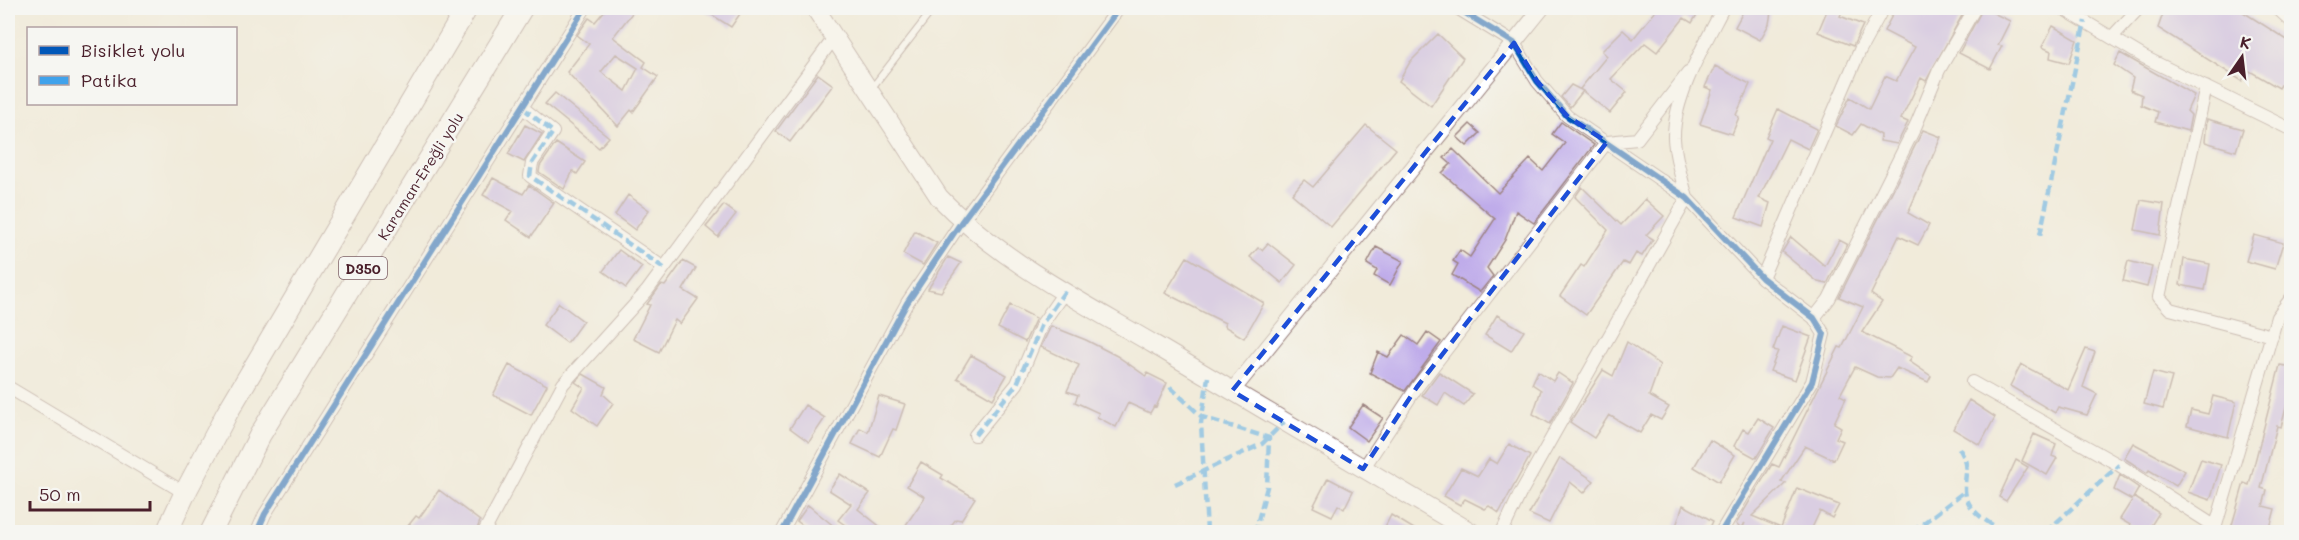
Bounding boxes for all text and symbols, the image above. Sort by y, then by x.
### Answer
legend [27,27,237,105]
north arrow [2212,27,2272,87]
text: K [2238,30,2253,53]
text: Bisiklet yolu [81,38,185,62]
text: Patika [81,68,137,92]
street label: Karaman-Ereğli yolu [373,108,467,244]
road number: D350 [339,257,387,279]
scale bar [30,474,150,512]
text: 50 m [39,482,81,506]

